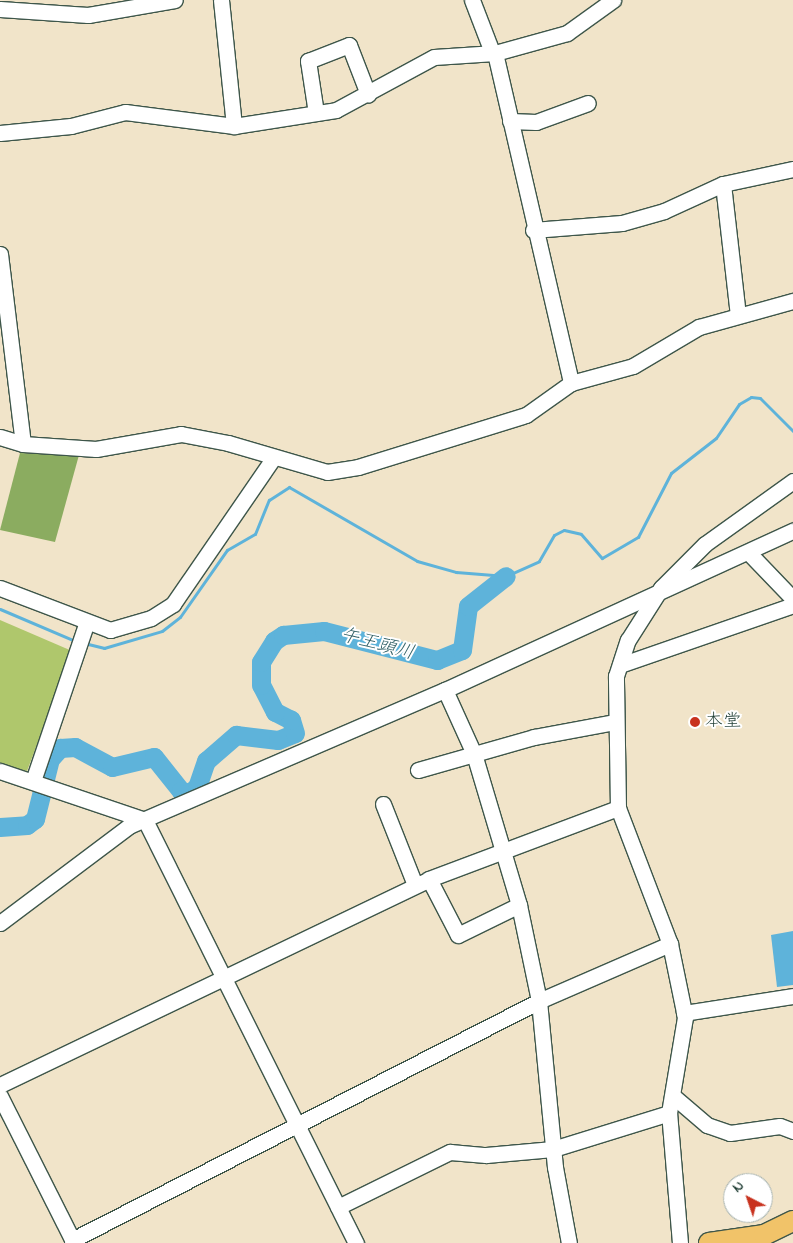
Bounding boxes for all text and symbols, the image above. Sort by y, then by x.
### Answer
water label: 午王頭川 [337,624,417,666]
place label: 本堂 [705,711,741,733]
marker: 本堂 [689,716,701,728]
north arrow [723,1173,773,1223]
text: N [728,1176,749,1198]

